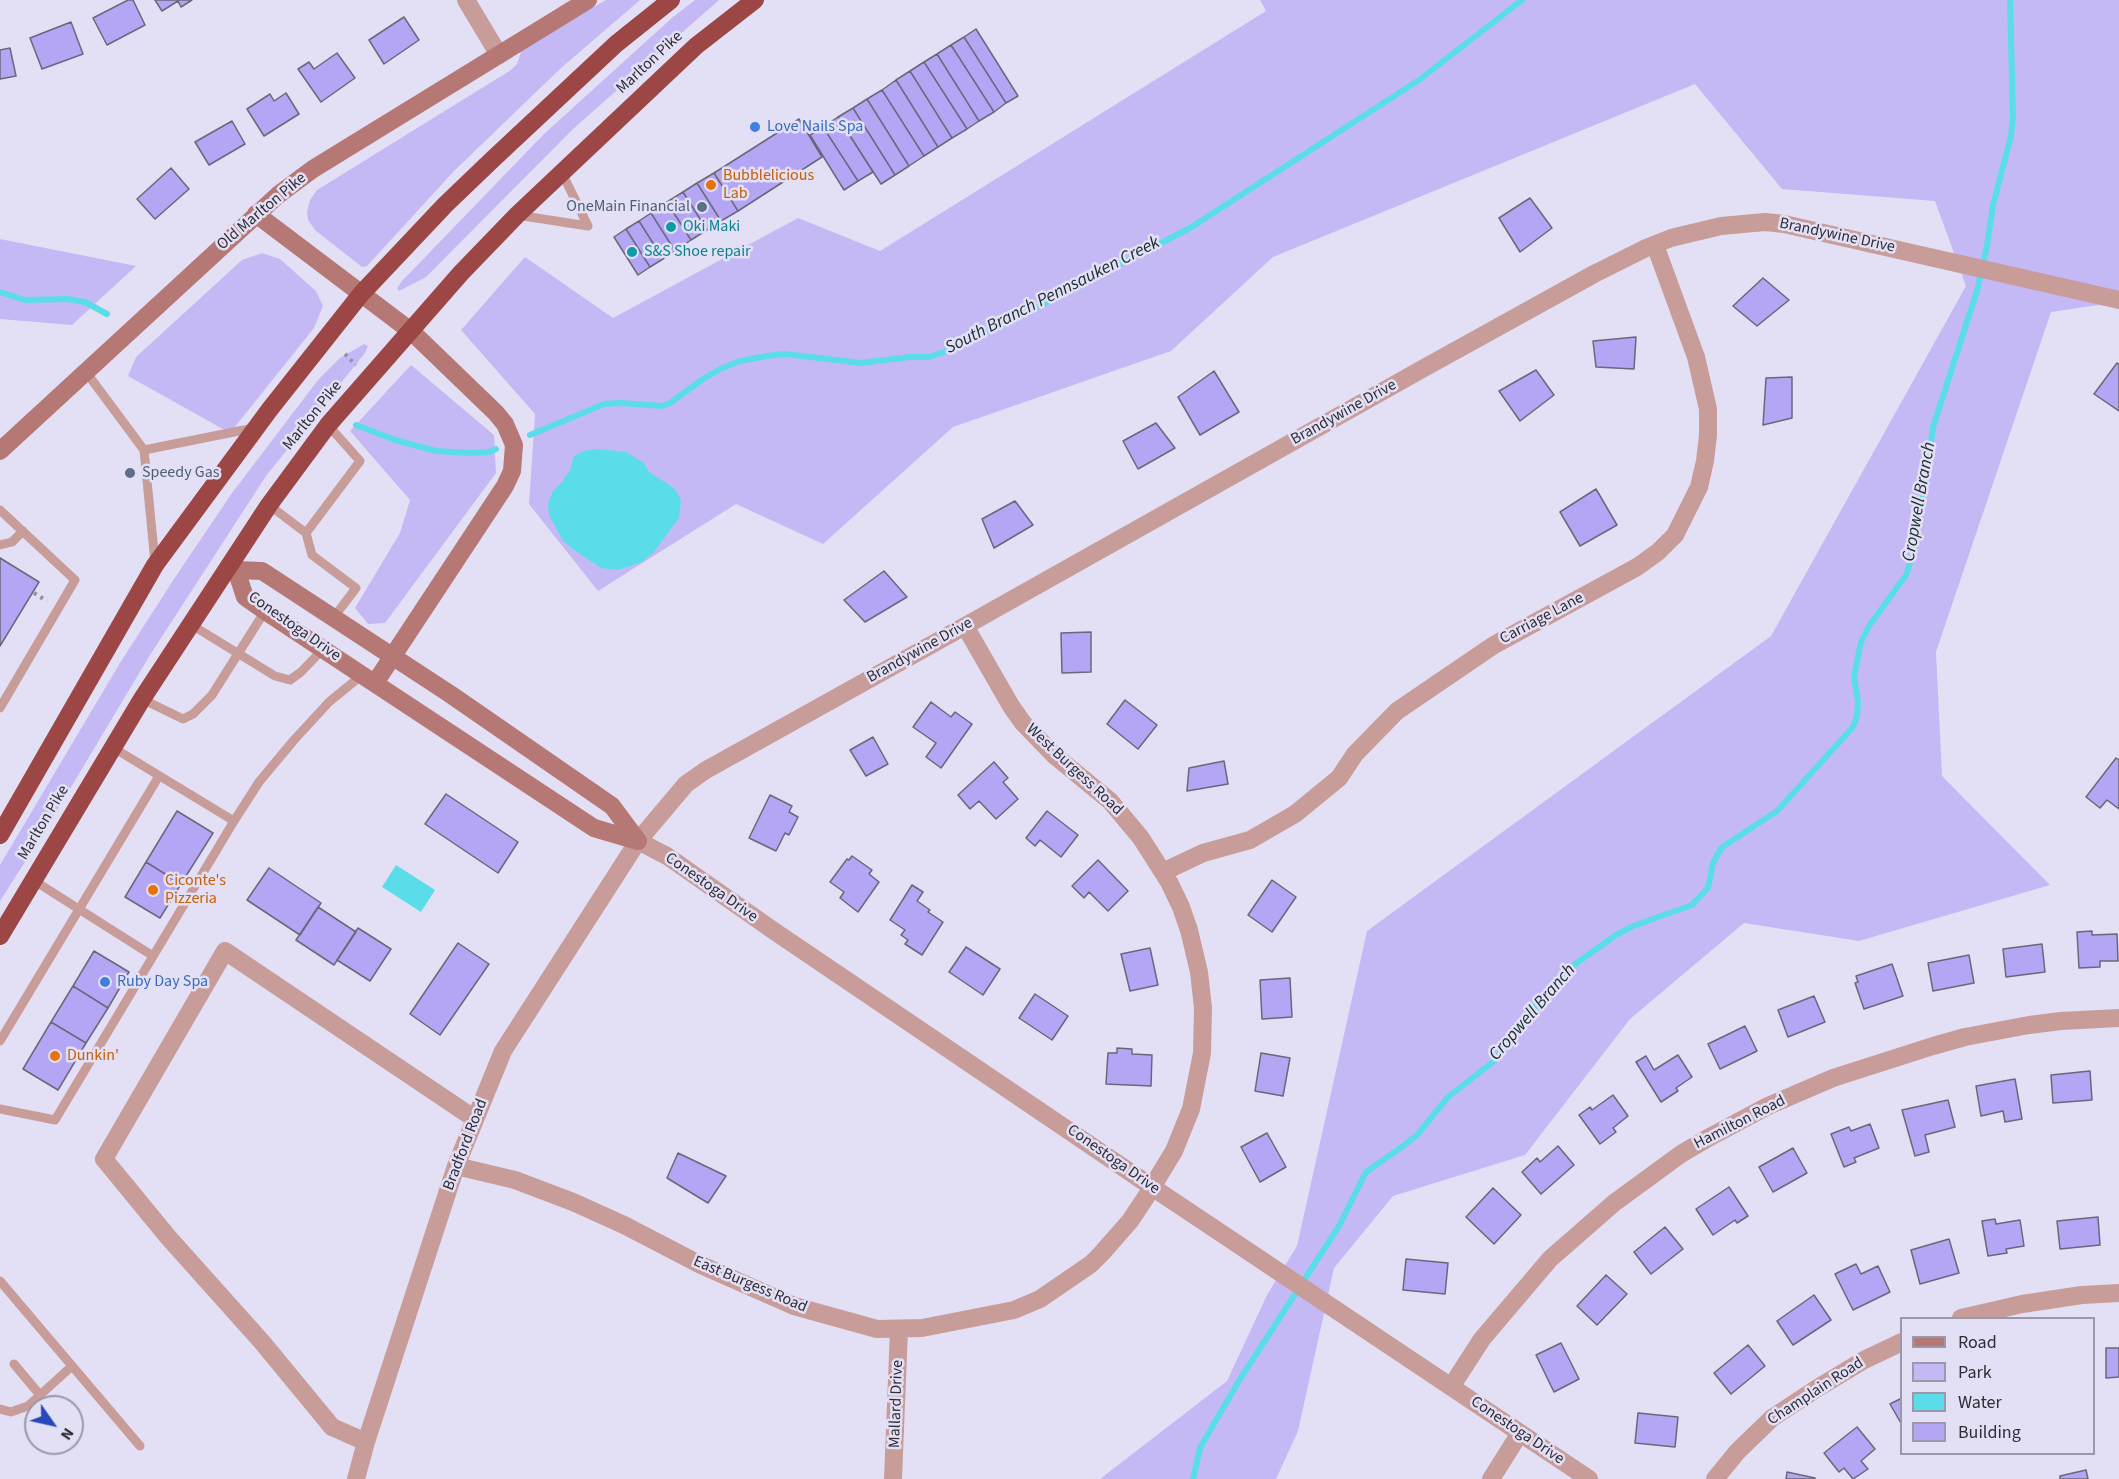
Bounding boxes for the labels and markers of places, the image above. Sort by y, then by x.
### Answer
place label: Love Nails Spa [767,117,863,137]
marker: Love Nails Spa [748,120,762,134]
place label: Bubblelicious Lab [723,166,814,204]
marker: Bubblelicious Lab [704,178,718,192]
place label: OneMain Financial [566,197,690,217]
marker: OneMain Financial [695,200,709,214]
place label: Oki Maki [683,217,740,237]
marker: Oki Maki [664,220,678,234]
place label: S&S Shoe repair [644,242,751,262]
marker: S&S Shoe repair [625,245,639,259]
place label: Speedy Gas [142,463,219,483]
marker: Speedy Gas [123,466,137,480]
place label: Ciconte's Pizzeria [165,871,226,909]
marker: Ciconte's Pizzeria [146,883,160,897]
place label: Ruby Day Spa [117,972,208,992]
marker: Ruby Day Spa [98,975,112,989]
place label: Dunkin' [67,1046,119,1066]
marker: Dunkin' [48,1049,62,1063]

